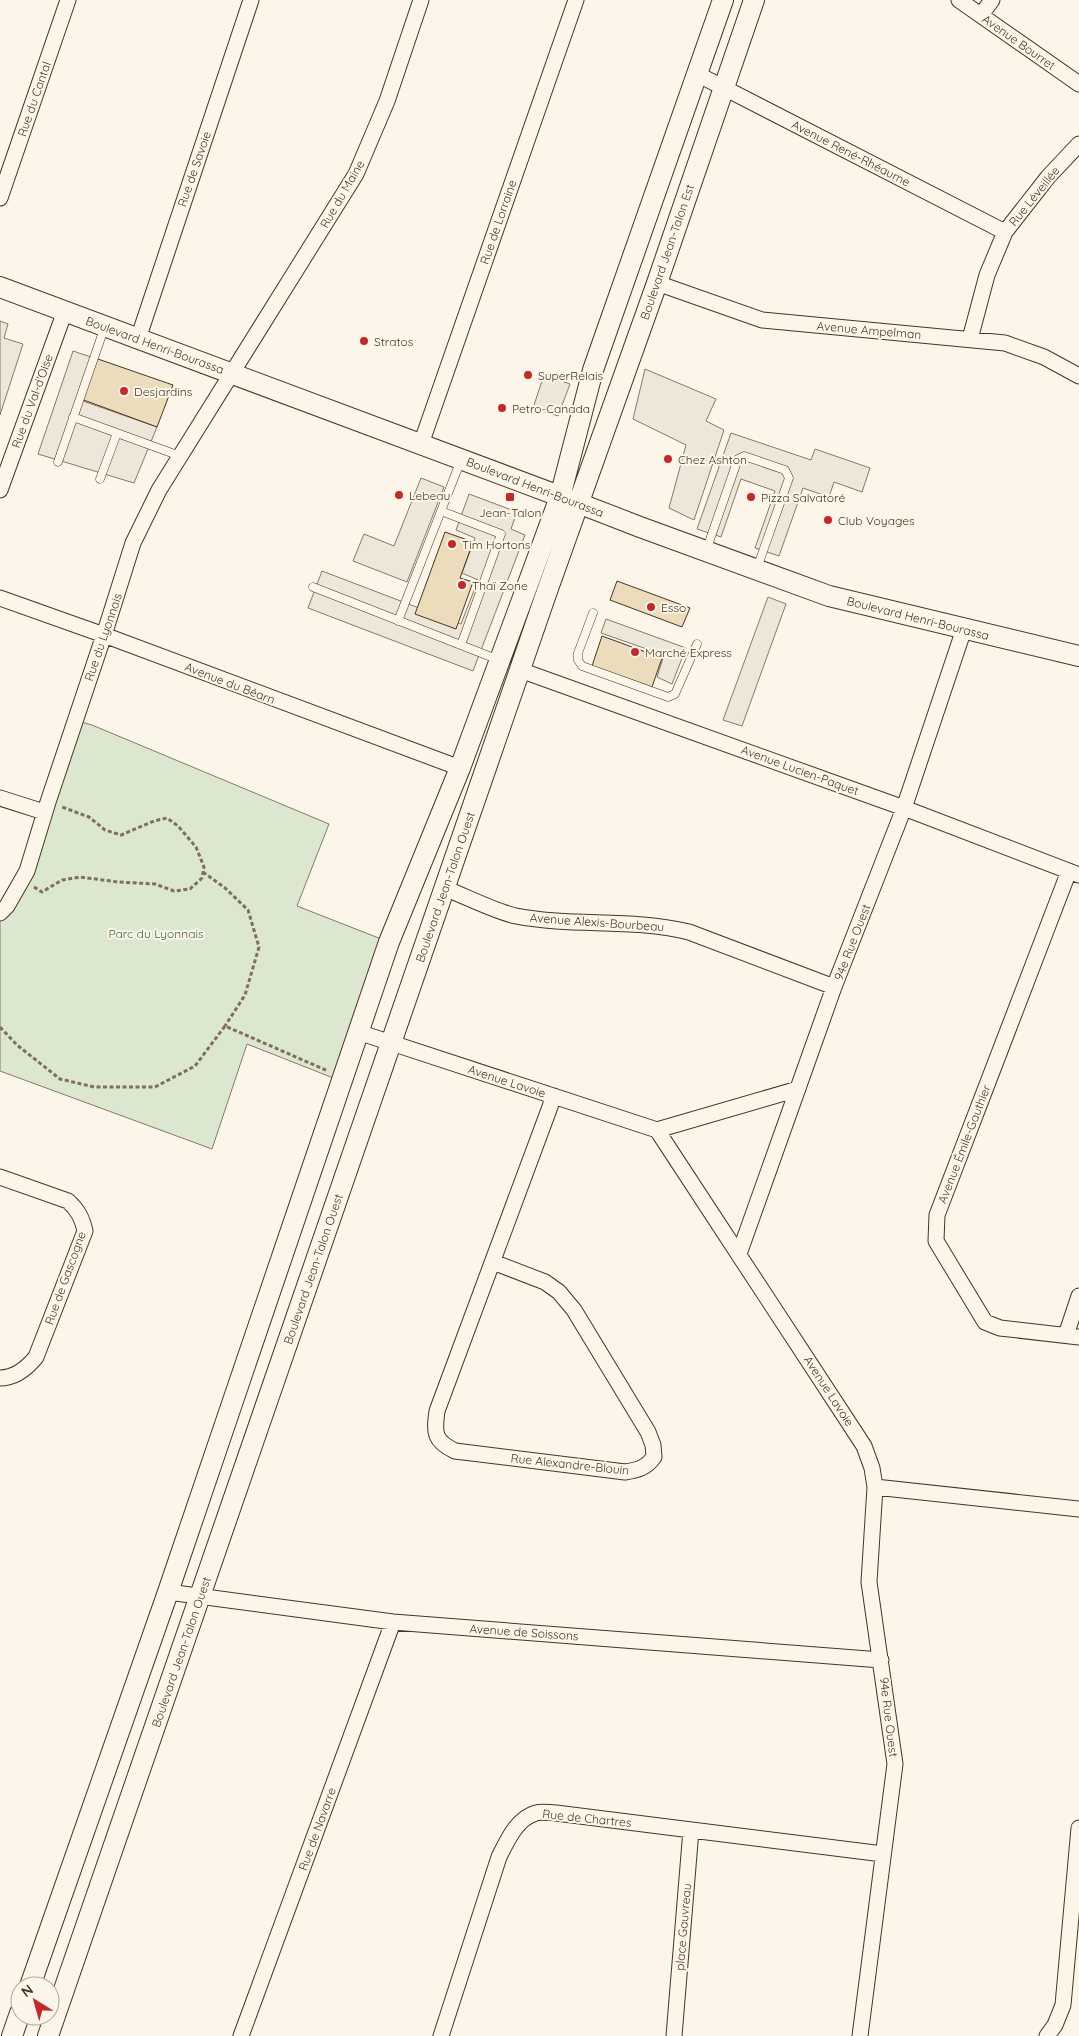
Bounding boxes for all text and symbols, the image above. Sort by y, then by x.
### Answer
street label: Avenue Bourret [979,11,1059,73]
street label: Rue du Cantal [14,59,54,139]
street label: Avenue René-Rhéaume [789,117,913,189]
street label: Rue de Savoie [174,129,214,209]
street label: Rue du Maine [317,157,368,231]
street label: Rue Léveillée [1005,163,1063,229]
street label: Rue de Lorraine [477,178,520,266]
street label: Boulevard Jean-Talon Est [637,182,697,322]
street label: Boulevard Henri-Bourassa [84,313,226,377]
street label: Avenue Ampelman [816,318,922,342]
place label: Stratos [374,334,414,349]
marker: Stratos [358,335,370,347]
street label: Rue du Val-d'Oise [8,352,56,450]
place label: SuperRelais [538,368,604,383]
marker: SuperRelais [522,369,534,381]
place label: Desjardins [134,384,193,399]
marker: Desjardins [118,385,130,397]
place label: Petro-Canada [512,401,590,416]
marker: Petro-Canada [496,402,508,414]
place label: Chez Ashton [678,452,747,467]
marker: Chez Ashton [662,453,674,465]
street label: Boulevard Henri-Bourassa [464,454,606,520]
place label: Lebeau [409,488,450,503]
marker: Lebeau [393,489,405,501]
place label: Pizza Salvatoré [761,490,845,505]
marker: Jean-Talon [504,491,516,503]
marker: Pizza Salvatoré [745,491,757,503]
place label: Jean-Talon [479,505,541,520]
place label: Club Voyages [838,513,915,528]
marker: Club Voyages [822,514,834,526]
place label: Tim Hortons [462,537,531,552]
marker: Tim Hortons [446,538,458,550]
place label: Thaï Zone [472,578,528,593]
marker: Thaï Zone [456,579,468,591]
street label: Rue du Lyonnais [81,591,125,683]
street label: Boulevard Henri-Bourassa [845,593,991,643]
place label: Esso [661,600,686,615]
marker: Esso [645,601,657,613]
place label: Marché Express [645,645,732,660]
marker: Marché Express [629,646,641,658]
street label: Avenue du Béarn [183,659,277,707]
street label: Avenue Lucien-Paquet [739,742,861,798]
street label: Boulevard Jean-Talon Ouest [412,810,478,964]
street label: 94e Rue Ouest [831,902,873,982]
street label: Avenue Alexis-Bourbeau [529,910,665,934]
park label: Parc du Lyonnais [108,926,204,941]
street label: Avenue Lavoie [466,1061,548,1101]
street label: Avenue Émile-Gauthier [934,1082,994,1206]
street label: Boulevard Jean-Talon Ouest [280,1192,346,1346]
street label: Rue de Gascogne [41,1229,89,1327]
street label: Avenue Lavoie [801,1353,857,1429]
street label: Rue Alexandre-Blouin [510,1450,630,1478]
street label: Boulevard Jean-Talon Ouest [148,1575,214,1729]
street label: Avenue de Soissons [469,1621,579,1643]
street label: 94e Rue Ouest [877,1676,901,1758]
street label: Rue de Navarre [295,1785,339,1873]
street label: Rue de Chartres [542,1806,633,1830]
street label: place Gauvreau [672,1883,694,1971]
north arrow [10,1976,60,2026]
text: N [18,1980,37,2001]

